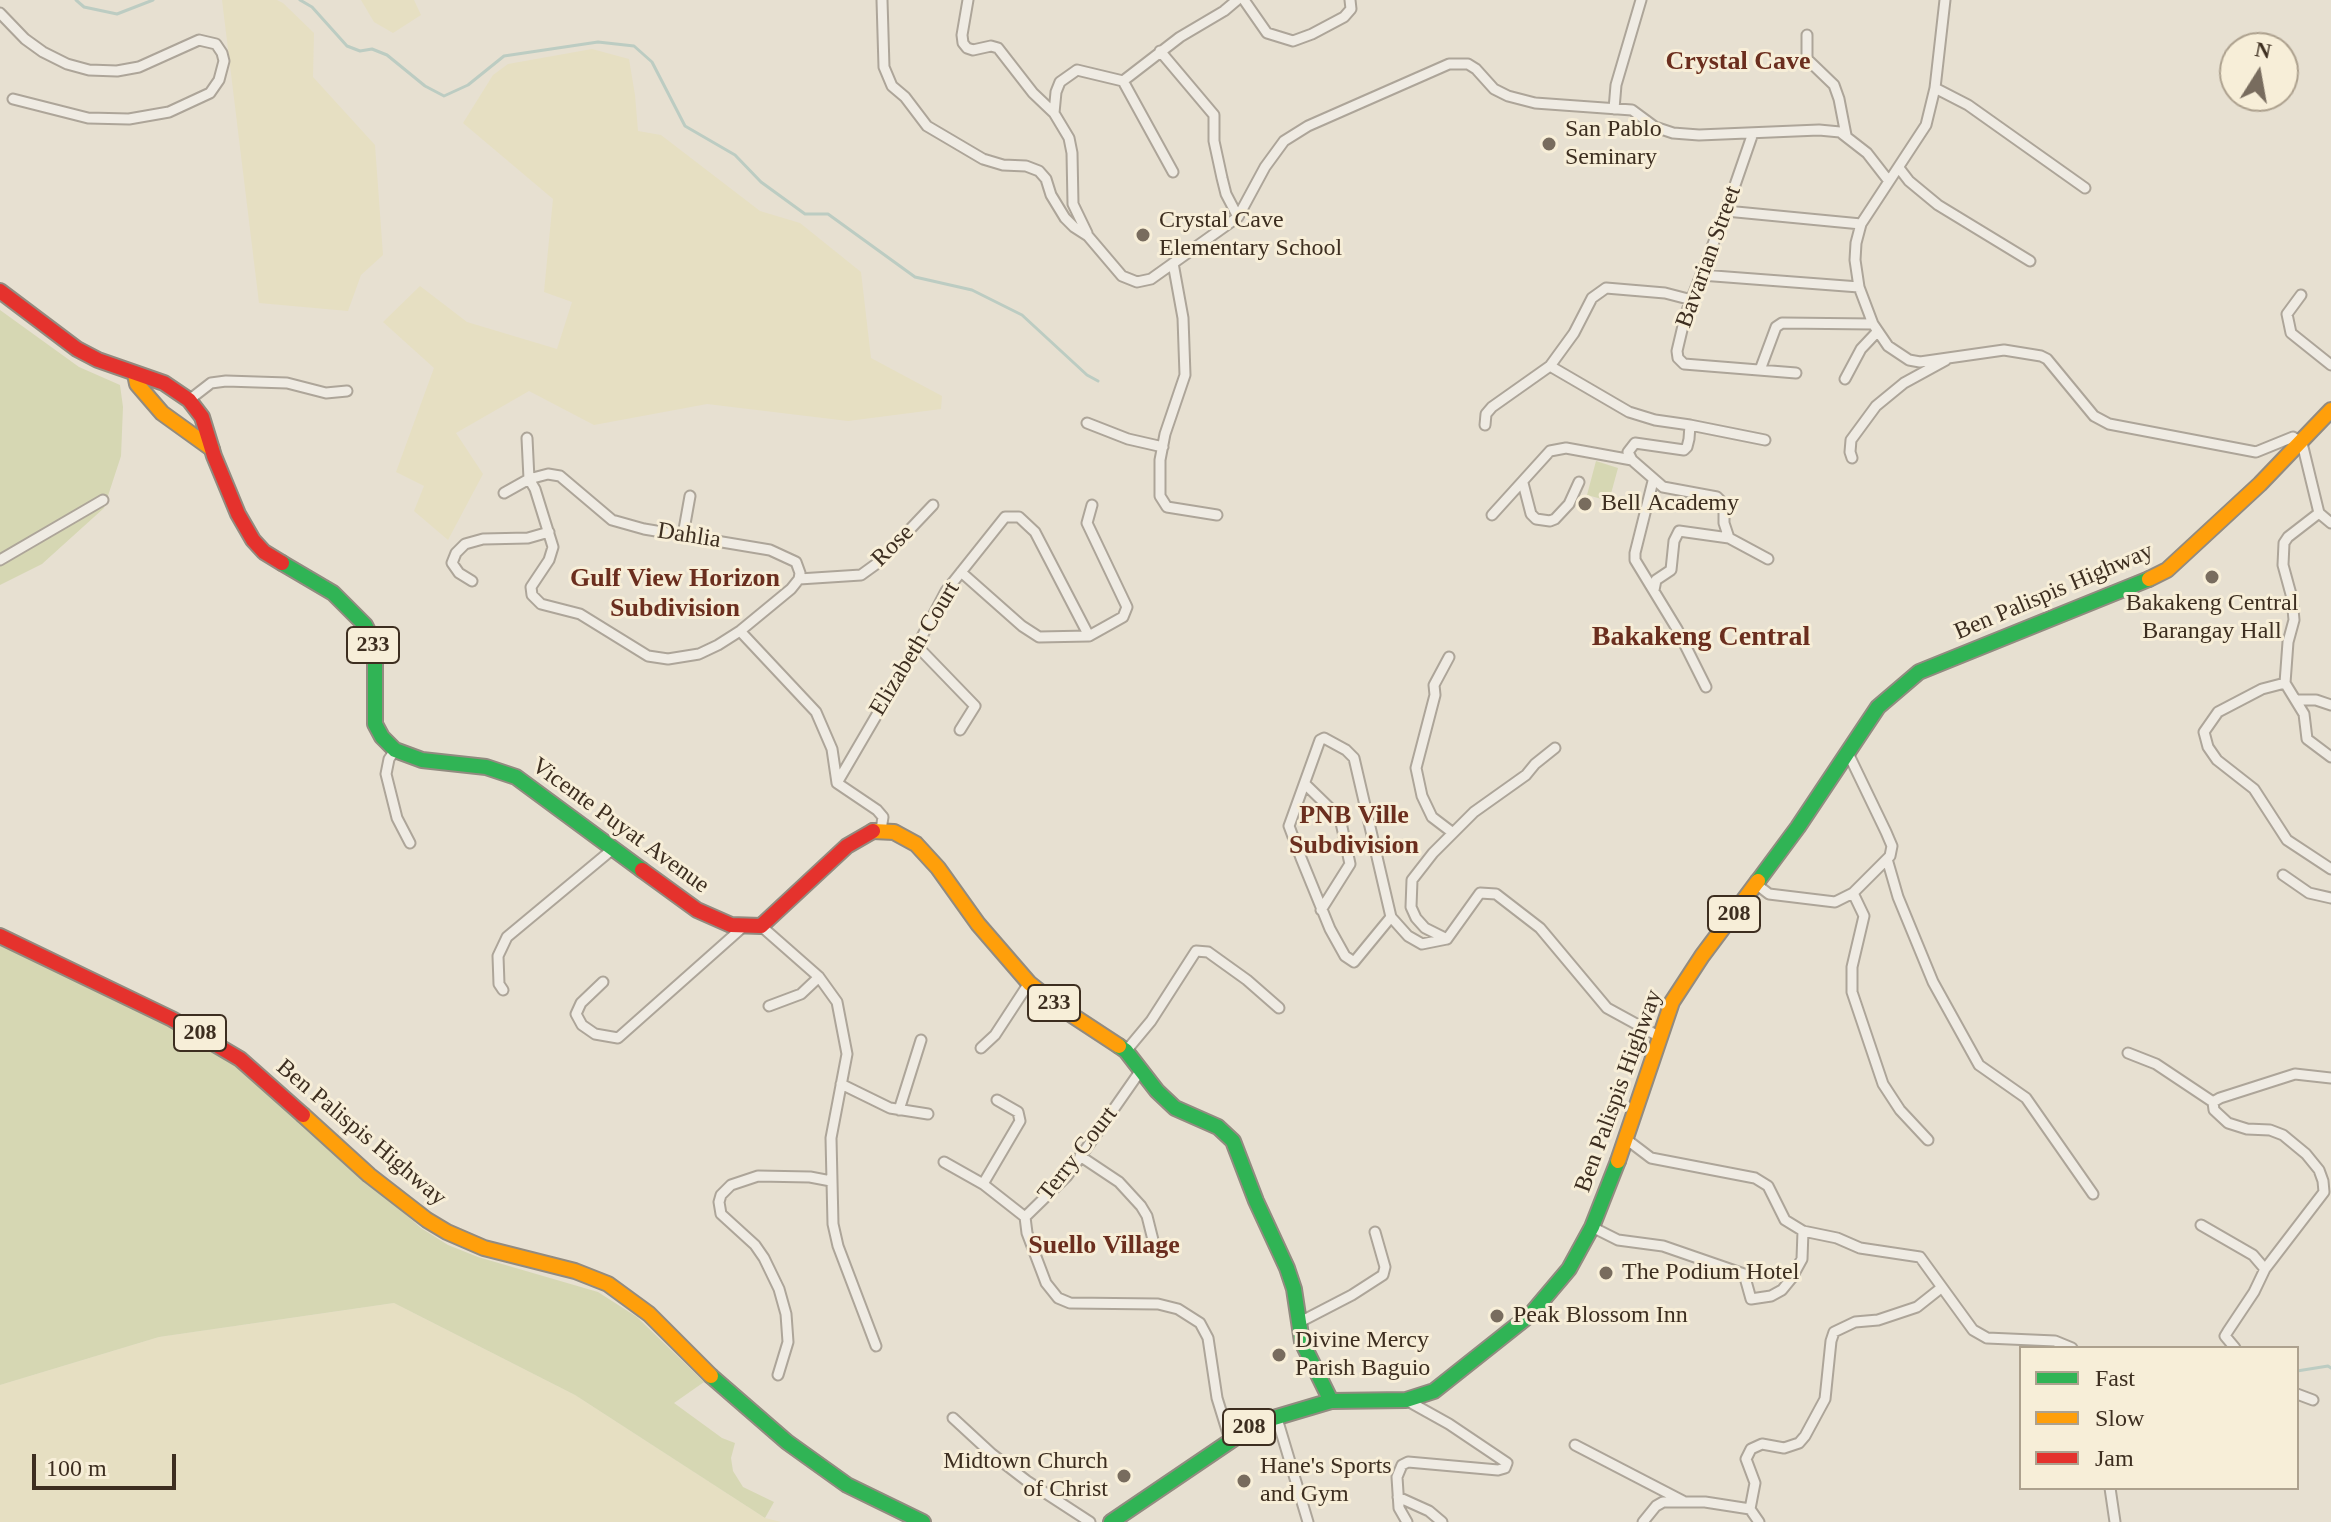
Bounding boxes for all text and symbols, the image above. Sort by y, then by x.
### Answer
north arrow [2219,32,2299,112]
text: N [2253,36,2273,64]
district label: Crystal Cave [1665,46,1811,78]
place label: San Pablo Seminary [1565,116,1662,172]
marker: San Pablo Seminary [1540,135,1558,153]
street label: Bavarian Street [1670,182,1748,332]
place label: Crystal Cave Elementary School [1159,207,1342,263]
marker: Crystal Cave Elementary School [1134,226,1152,244]
place label: Bell Academy [1601,490,1739,518]
marker: Bell Academy [1576,495,1594,513]
street label: Dahlia [655,517,723,555]
street label: Rose [866,519,920,573]
street label: Ben Palispis Highway [1950,537,2158,647]
district label: Gulf View Horizon Subdivision [570,563,780,624]
marker: Bakakeng Central Barangay Hall [2203,568,2221,586]
street label: Elizabeth Court [864,577,966,721]
place label: Bakakeng Central Barangay Hall [2126,590,2298,646]
district label: Bakakeng Central [1592,621,1810,655]
road number: 233 [347,627,399,663]
street label: Vicente Puyat Avenue [525,752,715,900]
district label: PNB Ville Subdivision [1289,800,1419,862]
road number: 208 [1708,896,1760,932]
road number: 233 [1028,985,1080,1021]
street label: Ben Palispis Highway [1569,986,1669,1196]
road number: 208 [174,1015,226,1051]
street label: Ben Palispis Highway [270,1053,452,1213]
street label: Terry Court [1032,1101,1124,1207]
district label: Suello Village [1028,1230,1180,1262]
place label: The Podium Hotel [1622,1259,1799,1287]
marker: The Podium Hotel [1597,1264,1615,1282]
place label: Peak Blossom Inn [1513,1302,1688,1330]
marker: Peak Blossom Inn [1488,1307,1506,1325]
place label: Divine Mercy Parish Baguio [1295,1327,1430,1383]
marker: Divine Mercy Parish Baguio [1270,1346,1288,1364]
legend [2019,1346,2299,1490]
text: Fast [2095,1365,2135,1391]
text: Slow [2095,1405,2144,1431]
road number: 208 [1223,1409,1275,1445]
scale bar [36,1438,180,1488]
text: Jam [2095,1445,2134,1471]
place label: Midtown Church of Christ [943,1448,1108,1504]
place label: Hane's Sports and Gym [1260,1453,1392,1509]
text: 100 m [46,1455,107,1481]
marker: Midtown Church of Christ [1115,1467,1133,1485]
marker: Hane's Sports and Gym [1235,1472,1253,1490]

